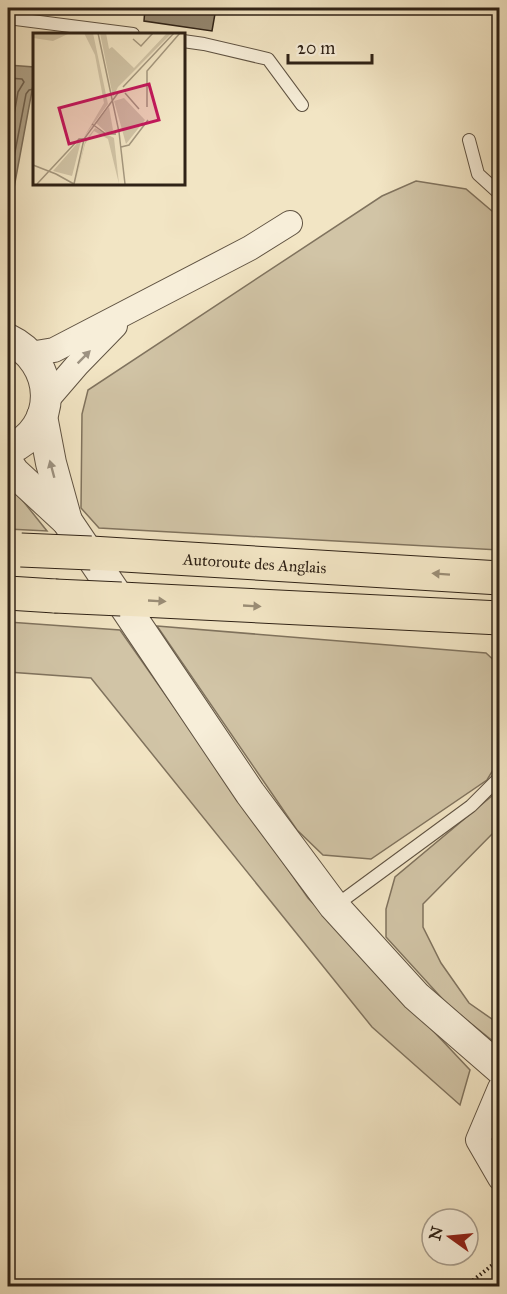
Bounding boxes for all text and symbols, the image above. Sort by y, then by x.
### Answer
scale bar [288,27,372,65]
inset map [33,33,184,184]
text: 20 m [297,37,335,59]
one-way arrow [77,351,91,365]
one-way arrow [47,460,57,478]
street label: Autoroute des Anglais [181,549,327,577]
one-way arrow [432,569,451,579]
one-way arrow [148,596,167,605]
one-way arrow [242,601,261,610]
north arrow [420,1207,480,1267]
text: N [425,1224,447,1242]

